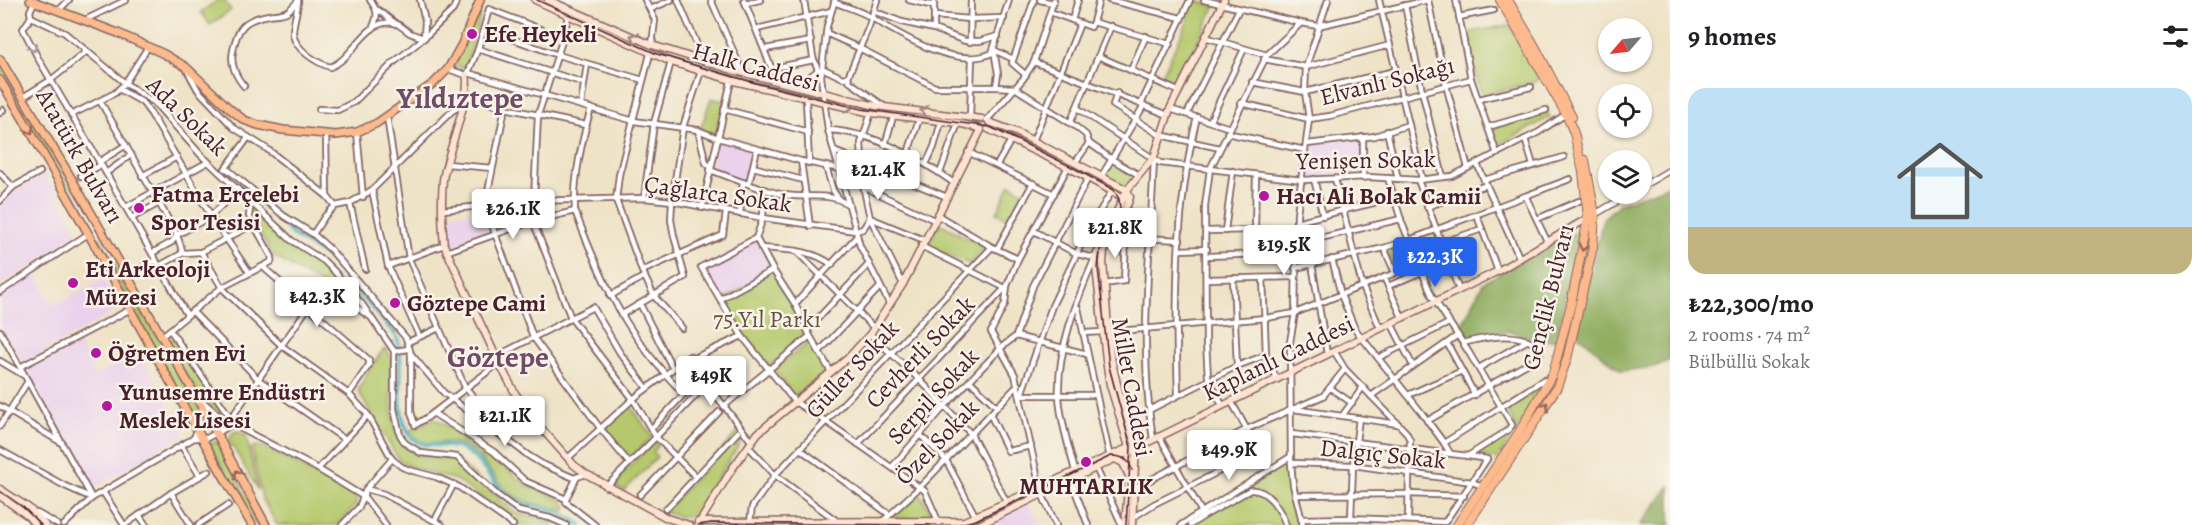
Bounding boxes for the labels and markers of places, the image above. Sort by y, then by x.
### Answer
place label: Efe Heykeli [484,18,597,50]
marker: Efe Heykeli [465,27,479,41]
pin: ₺21.4K [829,150,927,201]
place label: Fatma Erçelebi Spor Tesisi [151,178,299,238]
place label: Hacı Ali Bolak Camii [1276,180,1481,212]
pin: ₺26.1K [464,189,562,240]
marker: Hacı Ali Bolak Camii [1257,189,1271,203]
marker: Fatma Erçelebi Spor Tesisi [132,201,146,215]
pin: ₺21.8K [1066,208,1164,259]
pin: ₺19.5K [1235,225,1333,276]
pin: ₺22.3K [1386,237,1484,288]
place label: Eti Arkeoloji Müzesi [85,253,210,313]
marker: Eti Arkeoloji Müzesi [66,276,80,290]
pin: ₺42.3K [268,277,366,328]
place label: Göztepe Cami [407,287,546,319]
marker: Göztepe Cami [388,296,402,310]
place label: Öğretmen Evi [108,337,246,369]
marker: Öğretmen Evi [89,346,103,360]
pin: ₺49K [675,356,747,407]
place label: Yunusemre Endüstri Meslek Lisesi [118,376,326,436]
pin: ₺21.1K [456,396,554,447]
marker: Yunusemre Endüstri Meslek Lisesi [100,399,114,413]
pin: ₺49.9K [1180,430,1278,481]
marker: MUHTARLIK [1079,455,1093,469]
place label: MUHTARLIK [1019,470,1153,502]

